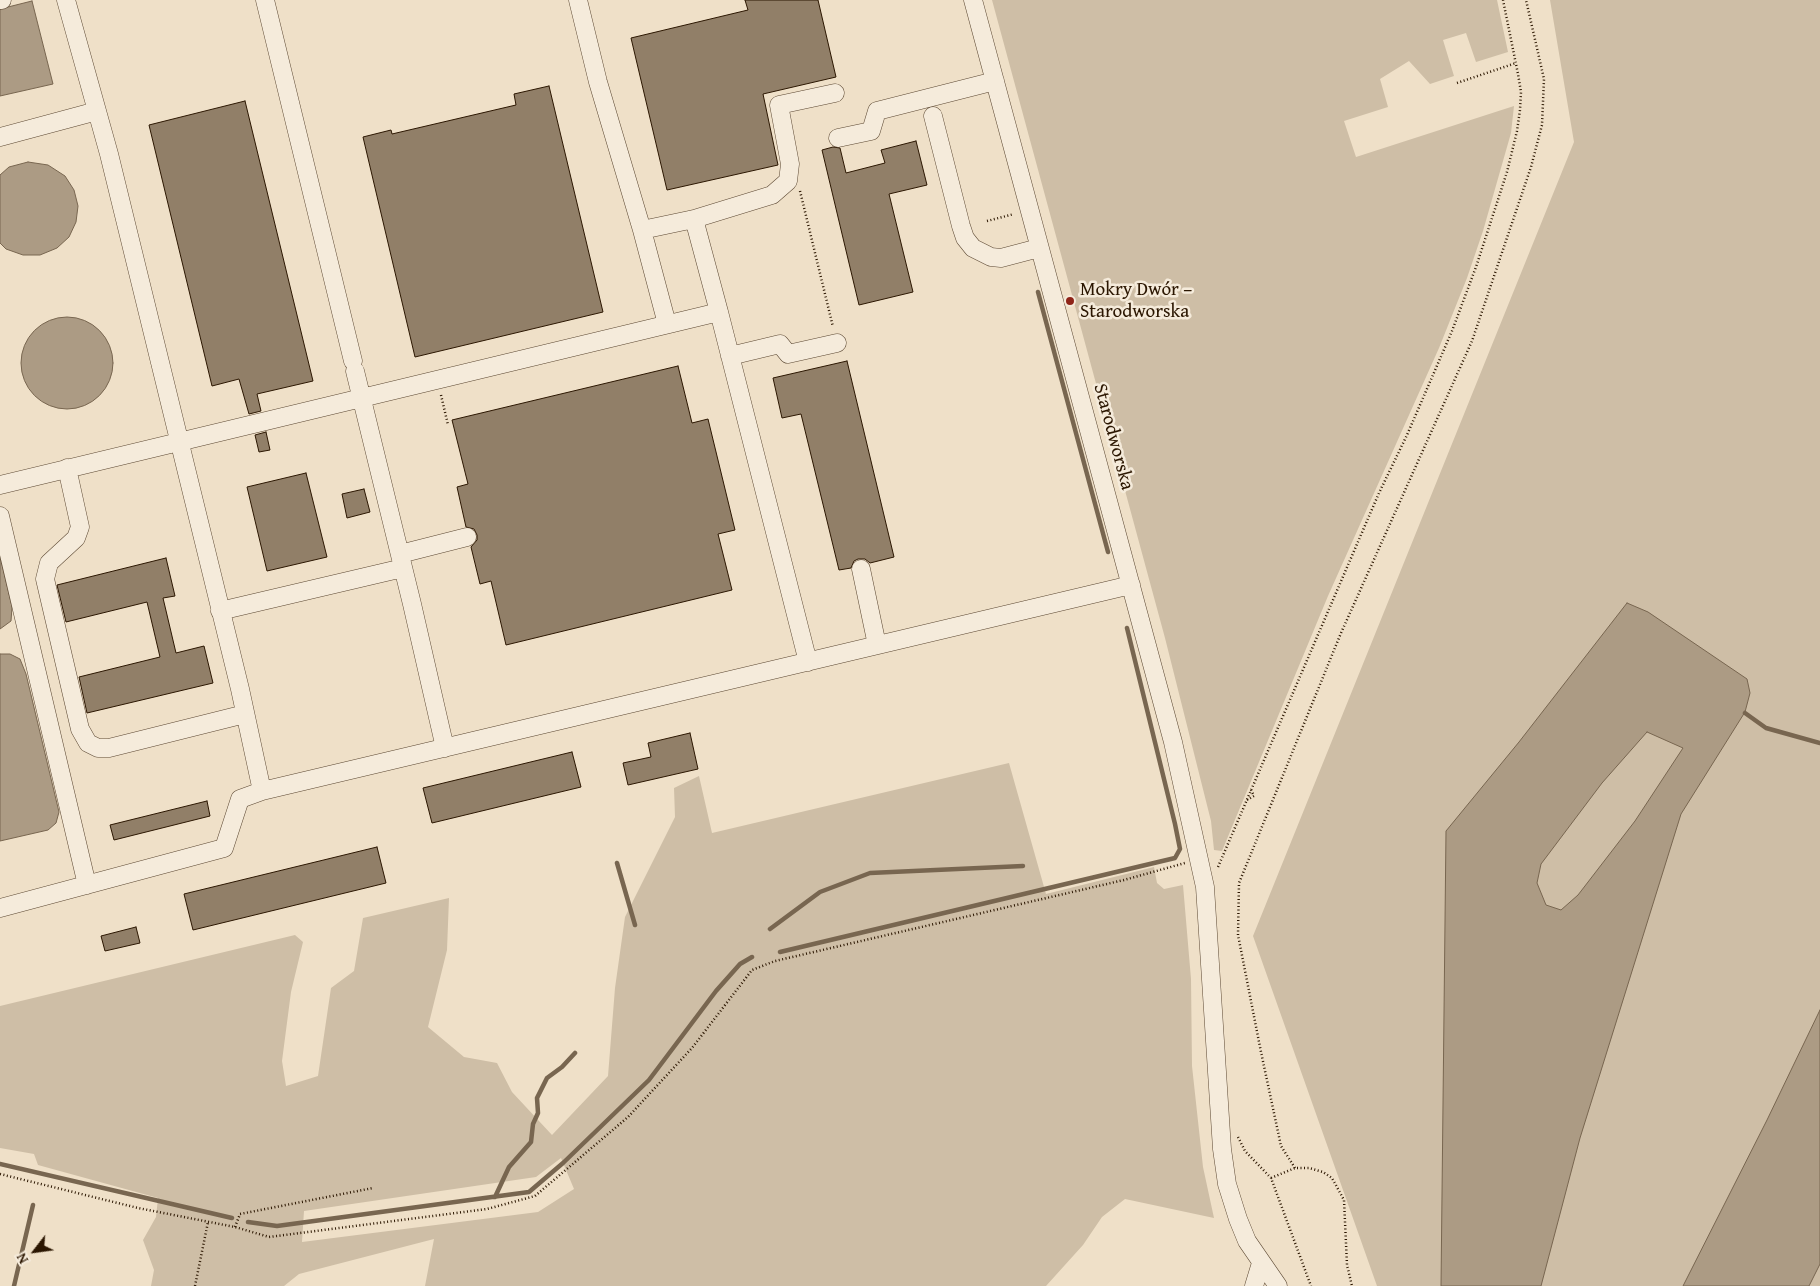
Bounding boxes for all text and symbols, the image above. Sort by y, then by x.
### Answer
place label: Mokry Dwór – Starodworska [1080,279,1192,323]
marker: Mokry Dwór – Starodworska [1064,295,1076,307]
street label: Starodworska [1088,381,1138,493]
north arrow [10,1226,60,1276]
text: N [11,1249,33,1268]

